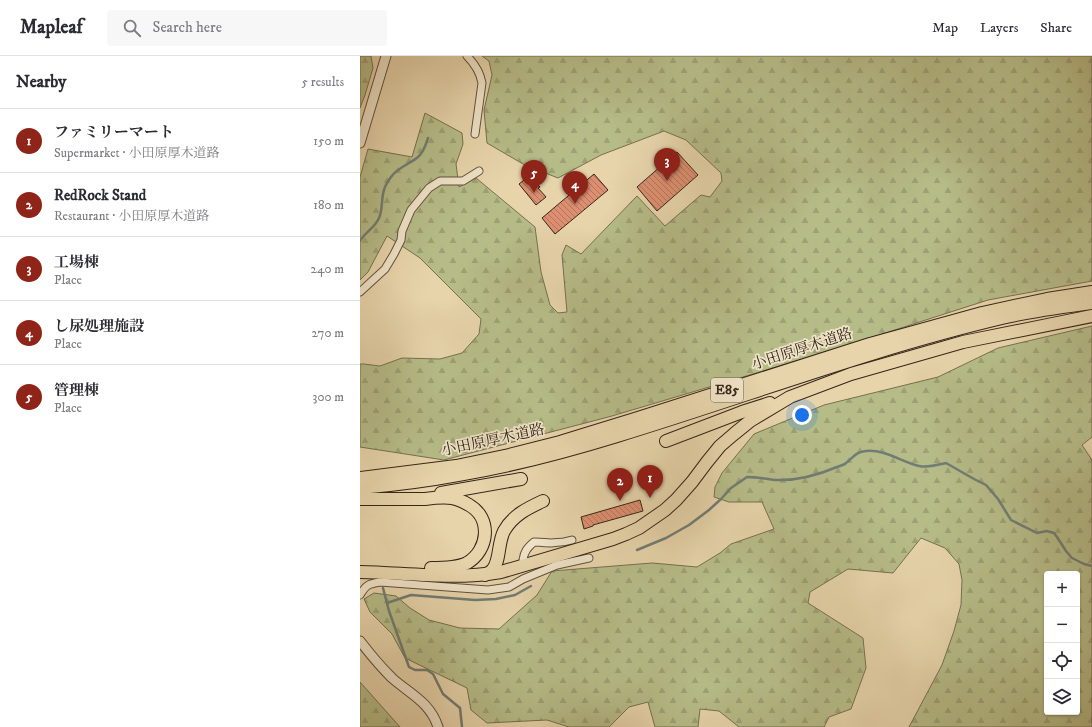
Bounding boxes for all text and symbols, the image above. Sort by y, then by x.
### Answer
search box [107,10,387,46]
text: Mapleaf [20,16,83,39]
icon: search [121,17,143,39]
text: Search here [153,18,222,37]
text: Map [932,19,958,37]
text: Layers [980,19,1018,37]
text: Share [1040,19,1072,37]
text: Nearby [16,71,66,93]
text: 5 results [302,74,344,90]
text: ファミリーマート [54,123,174,142]
text: 1 [27,133,31,149]
text: 150 m [313,133,344,149]
text: Supermarket · 小田原厚木道路 [54,145,219,161]
pin: 3 [654,148,680,181]
pin: 5 [521,160,547,193]
pin: 4 [562,171,588,204]
text: RedRock Stand [54,186,146,205]
text: 2 [26,197,32,213]
text: 180 m [313,197,344,213]
text: Restaurant · 小田原厚木道路 [54,208,209,224]
text: 工場棟 [54,253,99,272]
text: 3 [27,261,31,277]
text: 240 m [311,261,344,277]
text: Place [54,272,82,288]
text: し尿処理施設 [54,317,144,336]
street label: 小田原厚木道路 [749,324,855,374]
text: 4 [25,325,33,341]
text: 270 m [312,325,344,341]
text: Place [54,336,82,352]
road number: E85 [711,378,743,402]
text: 管理棟 [54,381,99,400]
text: 5 [26,389,32,405]
text: 300 m [313,389,344,405]
text: Place [54,400,82,416]
your location [792,405,812,425]
street label: 小田原厚木道路 [440,420,546,460]
pin: 1 [637,465,663,498]
pin: 2 [607,468,633,501]
map controls [1044,571,1080,715]
button: + [1044,571,1080,607]
button: − [1044,607,1080,643]
button: locate [1044,643,1080,679]
button: layers [1044,679,1080,715]

